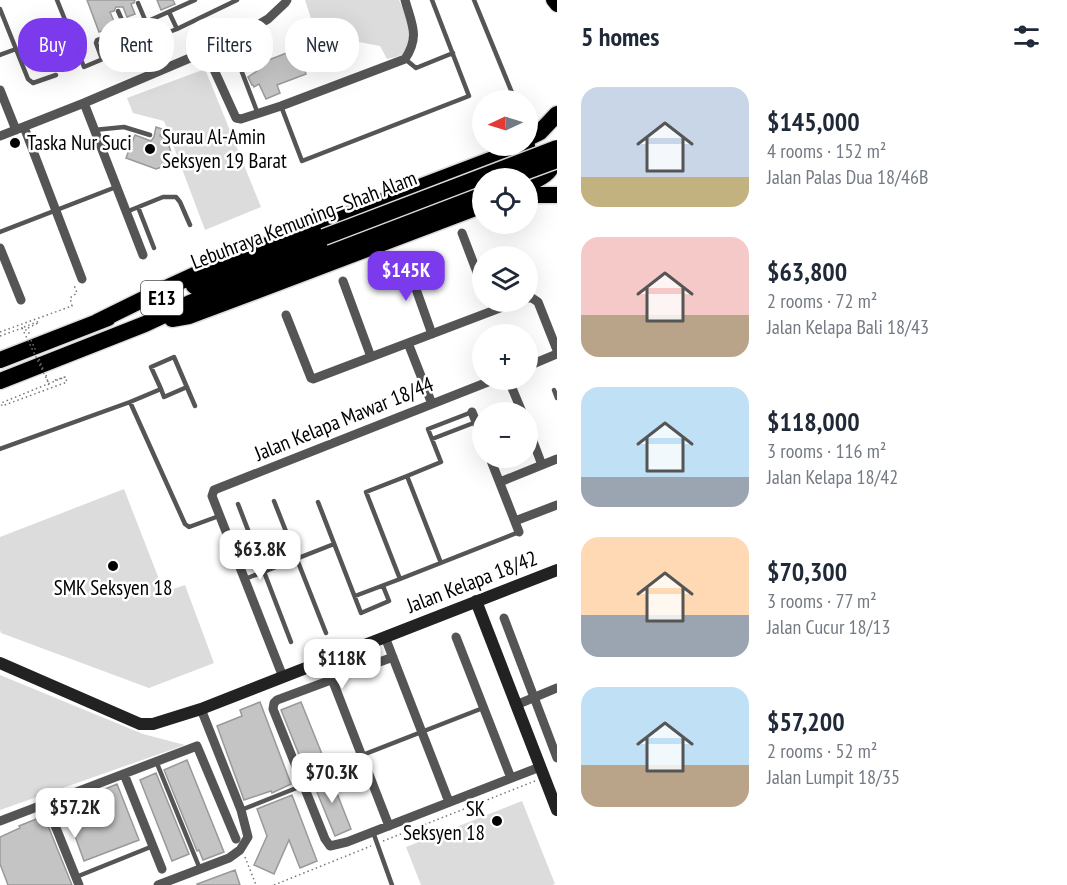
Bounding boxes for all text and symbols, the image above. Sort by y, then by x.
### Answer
chip: Buy [18,18,87,72]
chip: Rent [99,18,174,72]
chip: Filters [186,18,273,72]
chip: New [285,18,359,72]
text: 5 homes [581,20,659,53]
icon: filters [1010,20,1043,53]
north arrow [472,90,538,156]
map controls [472,90,538,468]
text: $145,000 [767,105,860,138]
icon: home [629,111,701,183]
place label: Surau Al-Amin Seksyen 19 Barat [162,123,287,174]
place label: Taska Nur Suci [27,129,132,156]
marker: Taska Nur Suci [8,136,22,150]
text: 4 rooms · 152 m² [767,138,886,164]
marker: Surau Al-Amin Seksyen 19 Barat [143,142,157,156]
street label: Lebuhraya Kemuning–Shah Alam [187,164,421,275]
text: Jalan Palas Dua 18/46B [767,164,928,190]
button: locate [472,168,538,234]
button: layers [472,246,538,312]
pin: $145K [364,251,448,302]
text: $63,800 [767,255,847,288]
text: $145K [382,257,430,283]
icon: home [629,261,701,333]
road number: E13 [141,281,183,315]
text: 2 rooms · 72 m² [767,288,877,314]
text: Jalan Kelapa Bali 18/43 [767,314,929,340]
button: + [472,324,538,390]
street label: Jalan Kelapa Mawar 18/44 [249,370,438,467]
button: − [472,402,538,468]
text: $118,000 [767,405,860,438]
icon: home [629,411,701,483]
text: 3 rooms · 116 m² [767,438,886,464]
text: Jalan Kelapa 18/42 [767,464,898,490]
pin: $63.8K [211,530,309,581]
text: $63.8K [234,536,286,562]
street label: Jalan Kelapa 18/42 [402,544,541,619]
text: $70,300 [767,555,847,588]
marker: SMK Seksyen 18 [106,559,120,573]
icon: home [629,561,701,633]
place label: SMK Seksyen 18 [54,574,172,601]
text: 3 rooms · 77 m² [767,588,877,614]
text: Jalan Cucur 18/13 [767,614,891,640]
pin: $118K [300,639,384,690]
text: $118K [318,645,366,671]
text: $57,200 [767,705,845,738]
icon: home [629,711,701,783]
text: 2 rooms · 52 m² [767,738,877,764]
pin: $70.3K [283,753,381,804]
text: $70.3K [306,759,358,785]
text: Jalan Lumpit 18/35 [767,764,900,790]
pin: $57.2K [26,788,124,839]
text: $57.2K [50,794,100,820]
place label: SK Seksyen 18 [403,795,485,846]
marker: SK Seksyen 18 [490,814,504,828]

